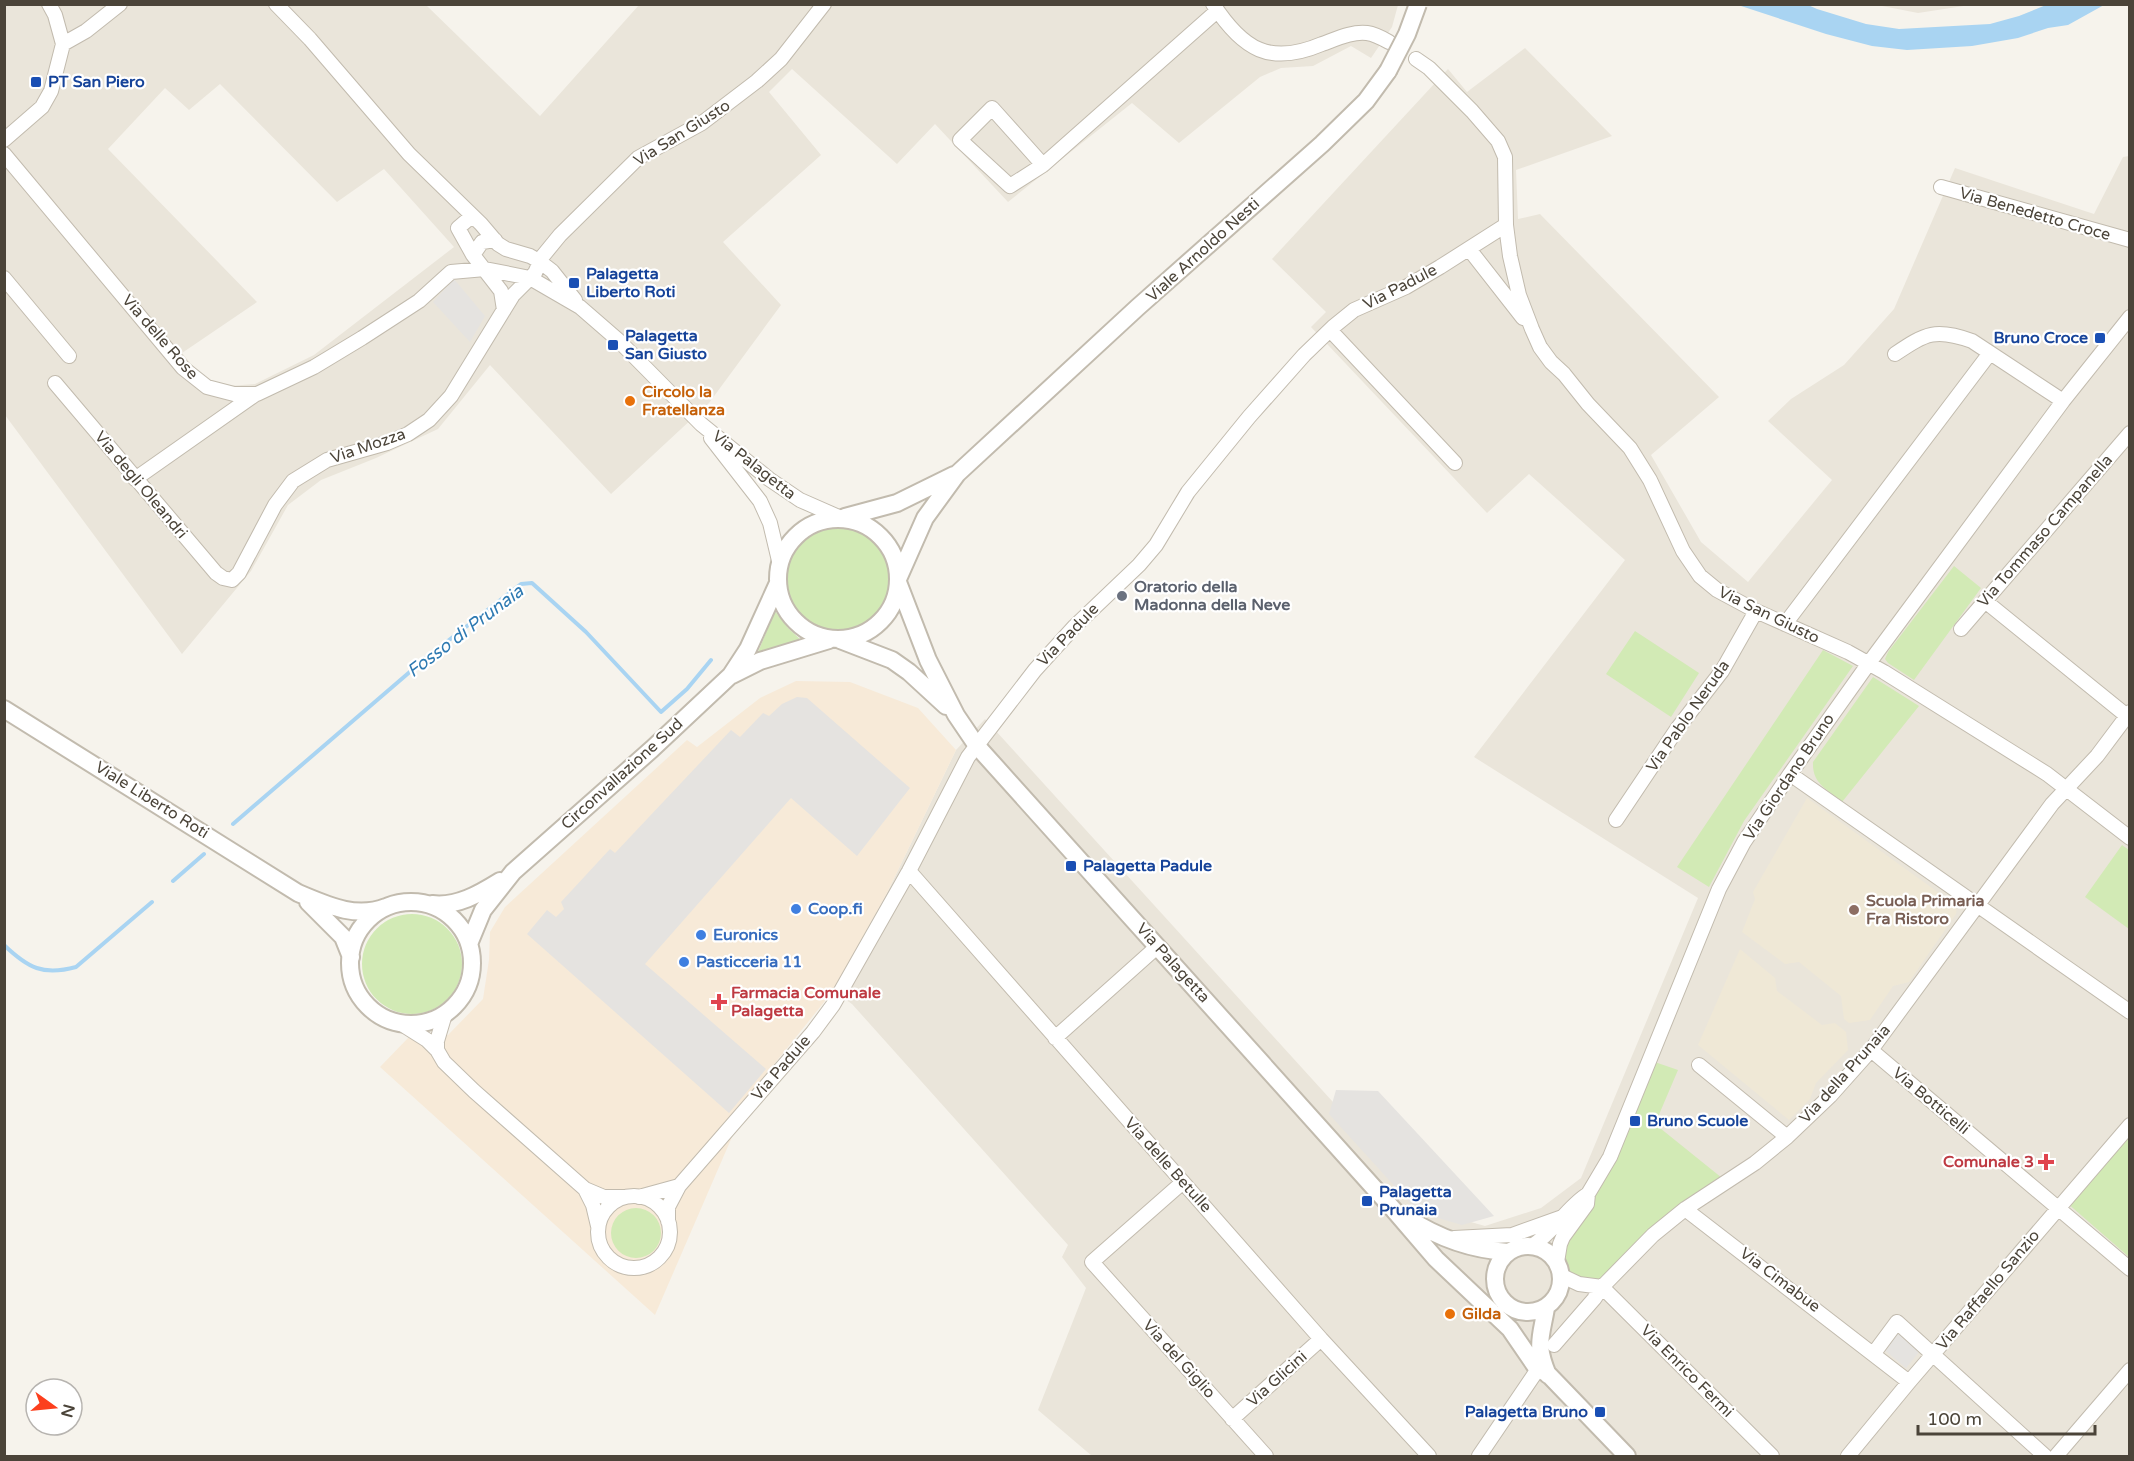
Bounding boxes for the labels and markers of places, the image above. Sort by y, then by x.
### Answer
place label: PT San Piero [48,72,145,92]
marker: PT San Piero [29,75,43,89]
place label: Palagetta Liberto Roti [586,264,676,302]
marker: Palagetta Liberto Roti [567,276,581,290]
place label: Palagetta San Giusto [625,326,707,364]
place label: Bruno Croce [1993,328,2088,348]
marker: Bruno Croce [2093,331,2107,345]
marker: Palagetta San Giusto [606,338,620,352]
place label: Circolo la Fratellanza [642,382,725,420]
marker: Circolo la Fratellanza [623,394,637,408]
place label: Oratorio della Madonna della Neve [1134,577,1290,615]
marker: Oratorio della Madonna della Neve [1115,589,1129,603]
place label: Palagetta Padule [1083,856,1212,876]
marker: Palagetta Padule [1064,859,1078,873]
place label: Scuola Primaria Fra Ristoro [1866,891,1985,929]
place label: Coop.fi [808,899,863,919]
marker: Coop.fi [789,902,803,916]
marker: Scuola Primaria Fra Ristoro [1847,903,1861,917]
place label: Euronics [713,925,779,945]
marker: Euronics [694,928,708,942]
place label: Pasticceria 11 [696,952,802,972]
marker: Pasticceria 11 [677,955,691,969]
place label: Farmacia Comunale Palagetta [731,983,881,1021]
marker: Farmacia Comunale Palagetta [712,995,726,1009]
place label: Bruno Scuole [1647,1111,1748,1131]
marker: Bruno Scuole [1628,1114,1642,1128]
place label: Comunale 3 [1943,1152,2034,1172]
marker: Comunale 3 [2039,1155,2053,1169]
place label: Palagetta Prunaia [1379,1182,1452,1220]
marker: Palagetta Prunaia [1360,1194,1374,1208]
place label: Gilda [1462,1304,1501,1324]
marker: Gilda [1443,1307,1457,1321]
place label: Palagetta Bruno [1465,1402,1588,1422]
marker: Palagetta Bruno [1593,1405,1607,1419]

